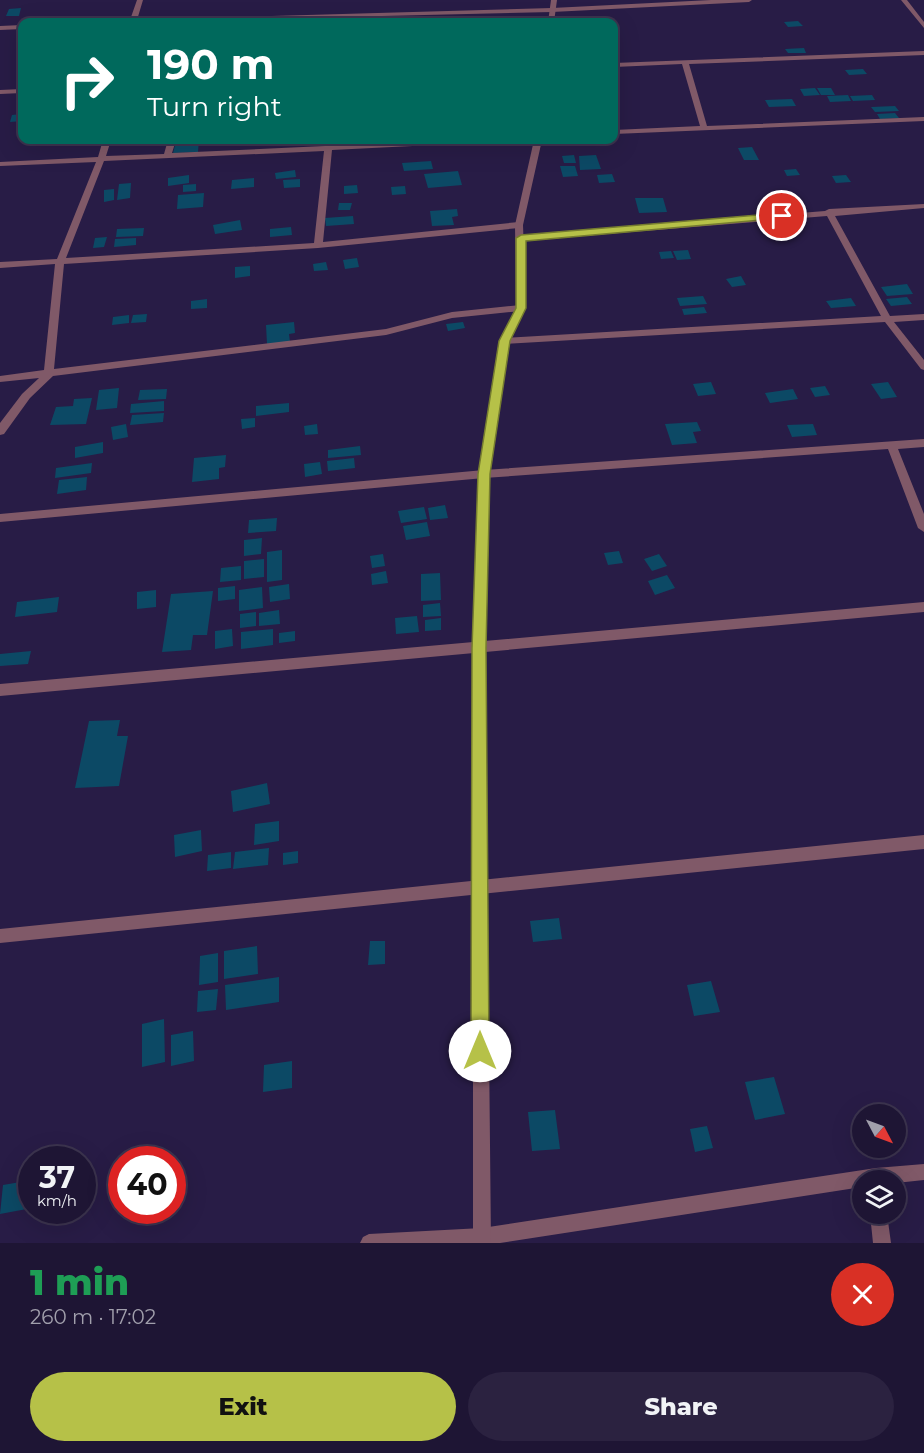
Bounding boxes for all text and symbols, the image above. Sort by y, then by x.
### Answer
text: 190 m [147,38,275,90]
icon: right [48,42,126,120]
text: Turn right [147,90,282,123]
pin [756,190,807,241]
icon: arrive [765,199,798,232]
position arrow [448,1019,512,1083]
north arrow [852,1104,906,1158]
map controls [852,1104,906,1224]
speed limit sign: 40 [108,1146,186,1224]
text: 37 [39,1159,75,1196]
button: layers [852,1170,906,1224]
text: km/h [37,1191,77,1210]
text: 1 min [30,1260,129,1304]
button: close [831,1263,894,1326]
text: 260 m · 17:02 [30,1305,156,1329]
button: Exit [30,1372,456,1441]
button: Share [468,1372,894,1441]

